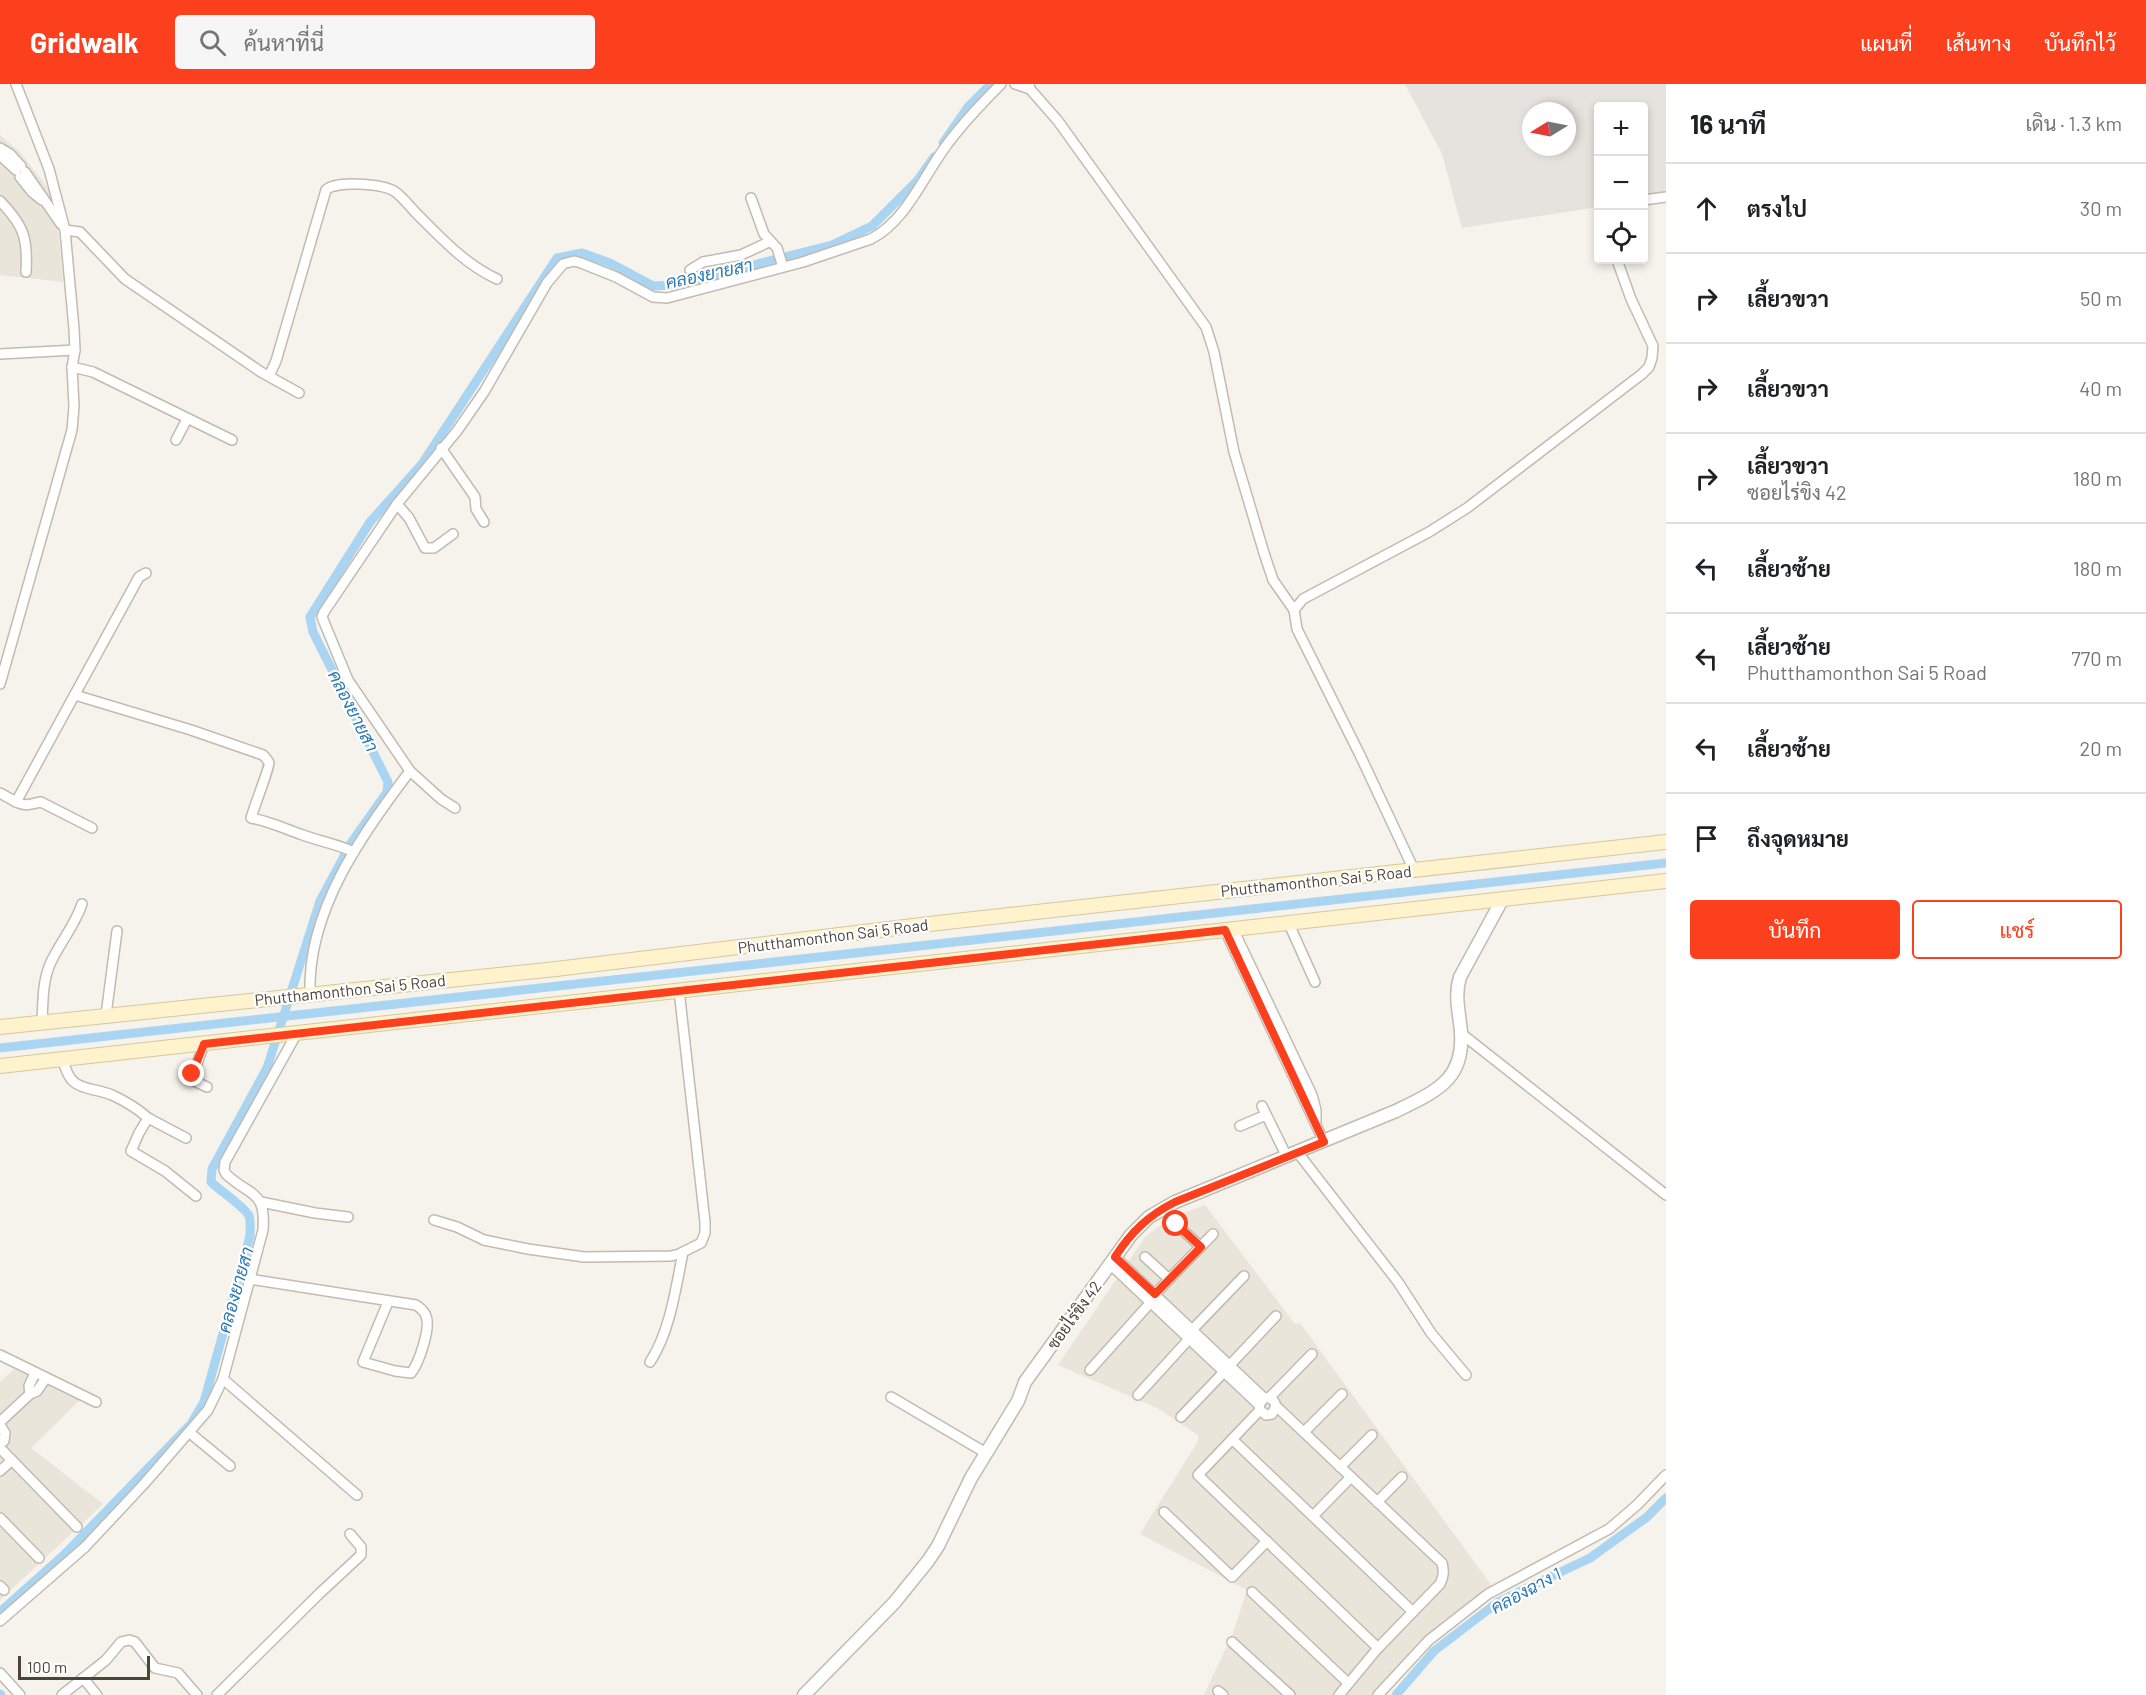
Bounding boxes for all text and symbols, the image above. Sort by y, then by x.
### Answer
search box [175,15,595,69]
text: Gridwalk [30,25,139,59]
icon: search [196,26,229,59]
text: ค้นหาที่นี่ [244,29,324,55]
text: แผนที่ [1860,30,1913,55]
text: เส้นทาง [1946,30,2011,55]
text: บันทึกไว้ [2044,30,2116,55]
north arrow [1522,102,1576,156]
map controls [1594,102,1648,264]
button: + [1594,102,1648,156]
text: 16 นาที [1690,108,1766,139]
text: เดิน · 1.3 km [2026,111,2122,135]
button: − [1594,156,1648,210]
icon: ahead [1690,192,1723,225]
text: ตรงไป [1747,195,1807,221]
text: 30 m [2080,196,2122,220]
button: locate [1594,210,1648,264]
water label: คลองยายสา [663,253,755,293]
icon: right [1690,282,1723,315]
text: เลี้ยวขวา [1747,285,1829,311]
text: 50 m [2080,286,2122,310]
icon: right [1690,372,1723,405]
text: เลี้ยวขวา [1747,375,1829,401]
text: 40 m [2079,376,2122,400]
text: เลี้ยวขวา [1747,452,1829,478]
icon: right [1690,462,1723,495]
text: 180 m [2073,466,2122,490]
text: ซอยไร่ขิง 42 [1747,480,1847,504]
icon: left [1690,552,1723,585]
text: เลี้ยวซ้าย [1747,555,1831,581]
text: 180 m [2073,556,2122,580]
text: เลี้ยวซ้าย [1747,633,1831,659]
icon: left [1690,642,1723,675]
text: 770 m [2071,646,2122,670]
text: Phutthamonthon Sai 5 Road [1747,660,1987,684]
water label: คลองยายสา [324,666,384,755]
icon: left [1690,732,1723,765]
text: เลี้ยวซ้าย [1747,735,1831,761]
text: 20 m [2079,736,2122,760]
icon: arrive [1690,822,1723,855]
text: ถึงจุดหมาย [1747,825,1849,851]
street label: Phutthamonthon Sai 5 Road [1219,861,1412,900]
button: บันทึก [1690,900,1900,959]
button: แชร์ [1912,900,2122,959]
street label: Phutthamonthon Sai 5 Road [736,914,929,957]
street label: Phutthamonthon Sai 5 Road [253,970,446,1009]
route end [178,1060,204,1086]
route start [1162,1210,1188,1236]
water label: คลองยายสา [212,1244,258,1335]
street label: ซอยไร่ขิง 42 [1042,1276,1105,1353]
water label: คลองฉาง 1 [1486,1562,1565,1618]
scale bar [18,1653,150,1680]
text: 100 m [27,1657,67,1676]

